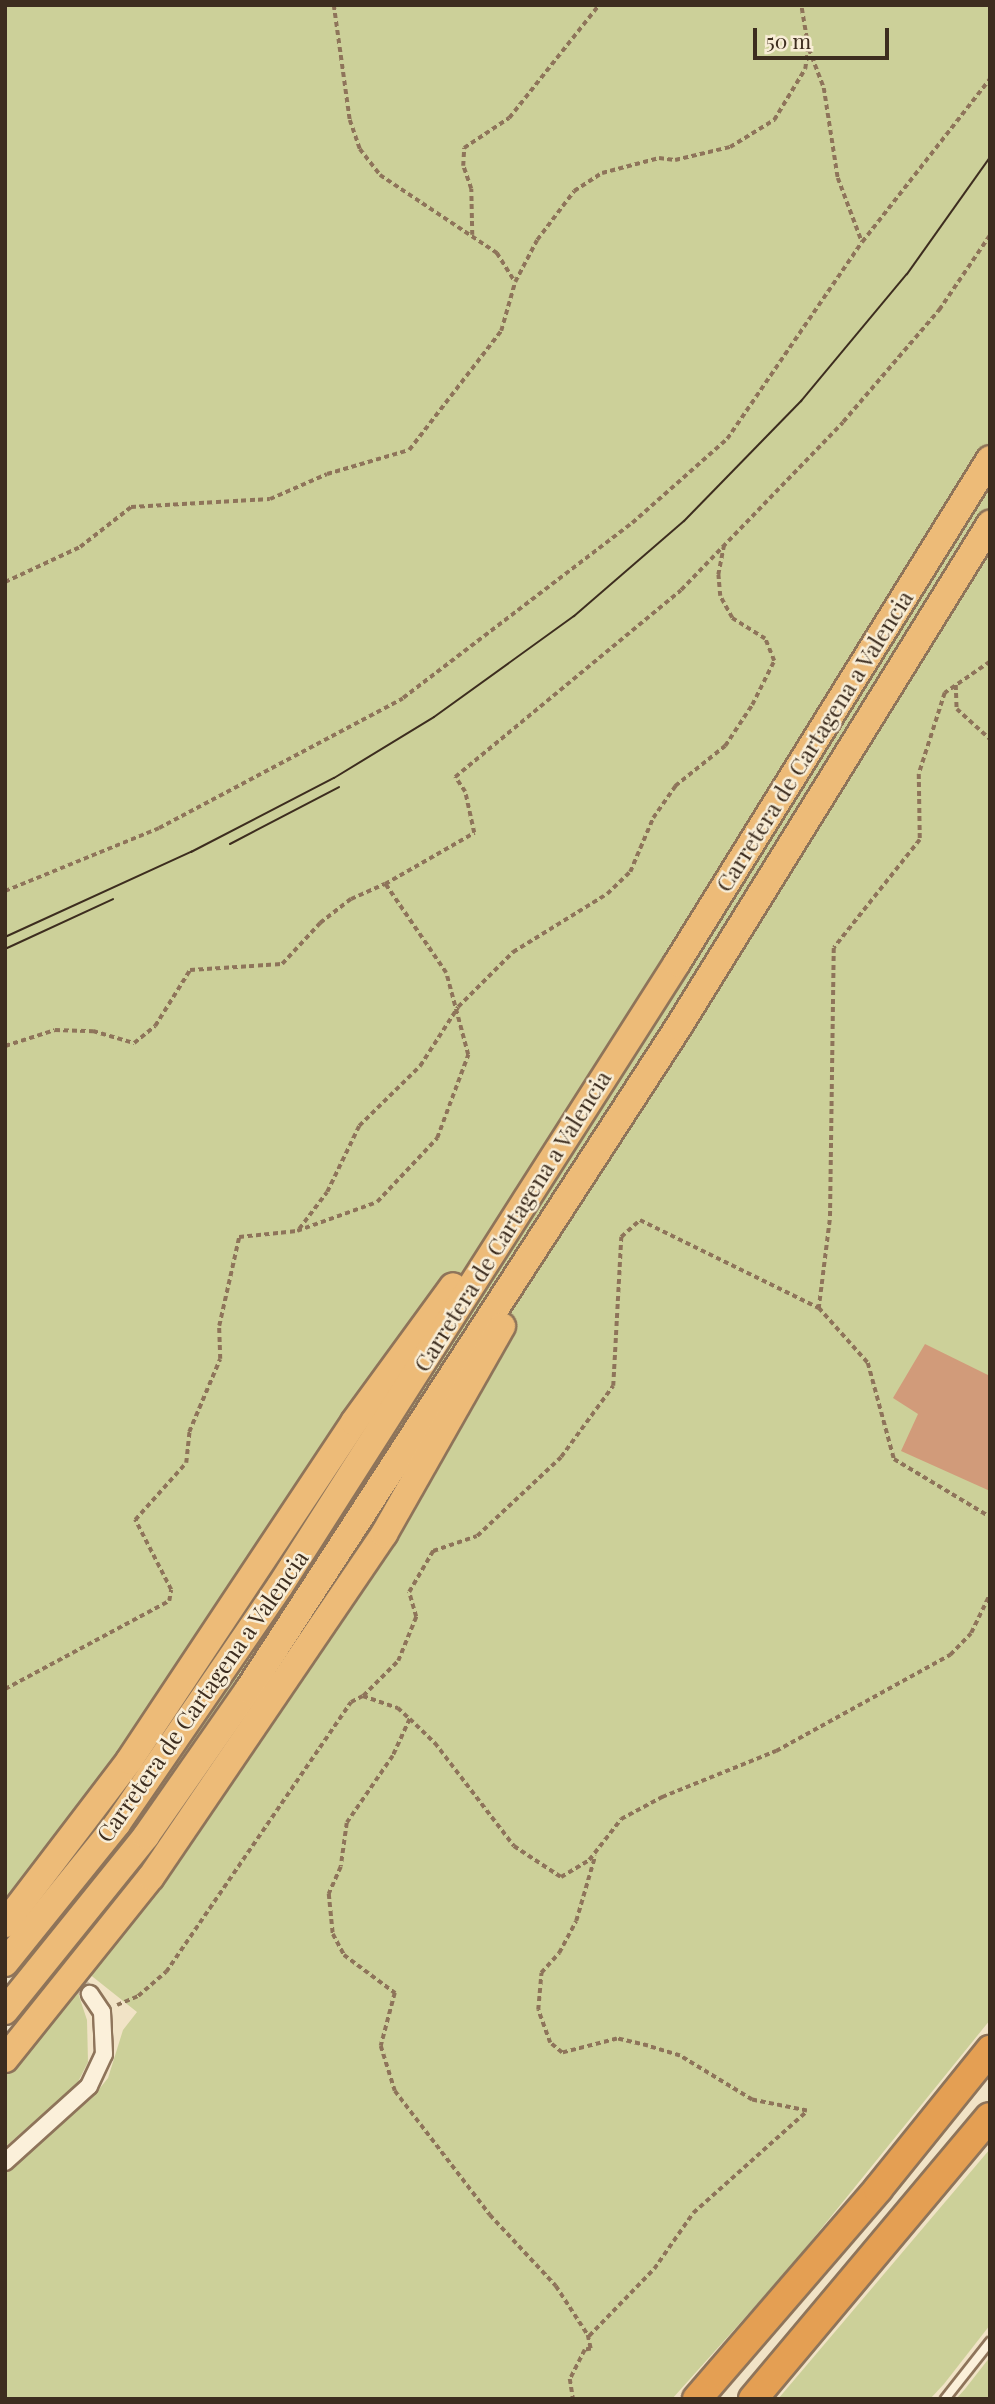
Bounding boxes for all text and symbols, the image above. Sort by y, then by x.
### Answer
scale bar [757,14,894,58]
text: 50 m [766,26,811,54]
street label: Carretera de Cartagena a Valencia [709,585,919,897]
street label: Carretera de Cartagena a Valencia [407,1065,617,1377]
street label: Carretera de Cartagena a Valencia [90,1544,314,1848]

